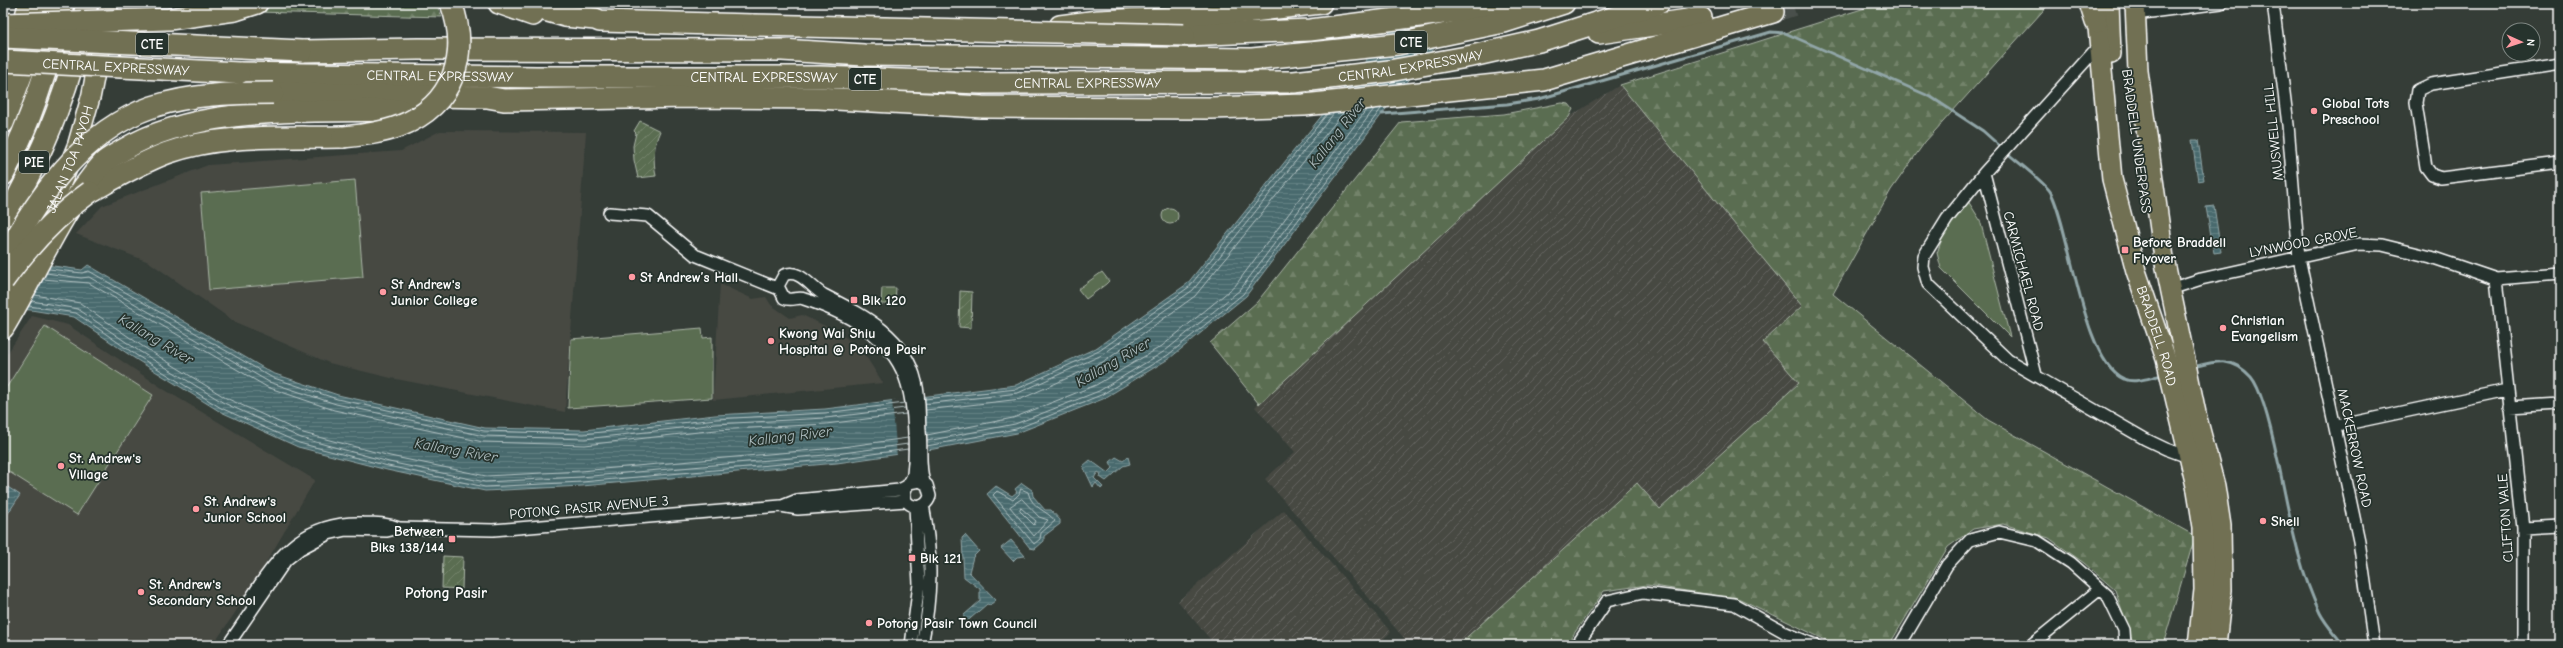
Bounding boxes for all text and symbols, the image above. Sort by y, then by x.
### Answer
north arrow [2501,22,2541,62]
road number: CTE [1395,31,1427,53]
road number: CTE [136,33,168,55]
text: N [2524,39,2537,46]
street label: CENTRAL EXPRESSWAY [1337,46,1486,86]
street label: CENTRAL EXPRESSWAY [42,55,190,79]
street label: CENTRAL EXPRESSWAY [366,67,514,86]
road number: CTE [849,68,881,90]
street label: BRADDELL UNDERPASS [2118,68,2155,214]
street label: CENTRAL EXPRESSWAY [690,69,838,87]
street label: CENTRAL EXPRESSWAY [1014,74,1162,92]
street label: MUSWELL HILL [2260,82,2287,182]
water label: Kallang River [1304,94,1370,171]
place label: Global Tots Preschool [2322,95,2389,128]
street label: JALAN TOA PAYOH [43,103,97,216]
marker: Global Tots Preschool [2309,106,2319,116]
road number: PIE [19,151,49,173]
street label: CARMICHAEL ROAD [1999,209,2048,333]
street label: LYNWOOD GROVE [2248,224,2358,261]
place label: Before Braddell Flyover [2133,234,2226,267]
marker: Before Braddell Flyover [2120,245,2130,255]
place label: St Andrew’s Hall [640,269,738,286]
marker: St Andrew’s Hall [627,272,637,282]
place label: St Andrew's Junior College [391,276,478,309]
street label: BRADDELL ROAD [2133,284,2180,388]
marker: St Andrew's Junior College [378,287,388,297]
place label: Blk 120 [862,292,906,309]
marker: Blk 120 [849,295,859,305]
water label: Kallang River [116,310,197,369]
place label: Christian Evangelism [2231,312,2298,345]
marker: Christian Evangelism [2218,323,2228,333]
place label: Kwong Wai Shiu Hospital @ Potong Pasir [779,325,926,358]
water label: Kallang River [1072,333,1155,391]
marker: Kwong Wai Shiu Hospital @ Potong Pasir [766,336,776,346]
street label: MACKERROW ROAD [2334,387,2375,509]
water label: Kallang River [747,422,834,450]
water label: Kallang River [413,434,500,466]
place label: St. Andrew's Village [69,450,141,483]
marker: St. Andrew's Village [56,461,66,471]
street label: CLIFTON VALE [2494,473,2517,563]
street label: POTONG PASIR AVENUE 3 [509,492,669,523]
place label: St. Andrew's Junior School [204,493,286,526]
marker: St. Andrew's Junior School [191,504,201,514]
place label: Shell [2271,513,2300,530]
marker: Shell [2258,516,2268,526]
place label: Between Blks 138/144 [370,523,444,556]
marker: Between Blks 138/144 [447,534,457,544]
place label: Blk 121 [920,550,962,567]
marker: Blk 121 [907,553,917,563]
place label: St. Andrew's Secondary School [149,576,256,609]
district label: Potong Pasir [405,584,487,602]
marker: St. Andrew's Secondary School [136,587,146,597]
place label: Potong Pasir Town Council [877,615,1037,632]
marker: Potong Pasir Town Council [864,618,874,628]

